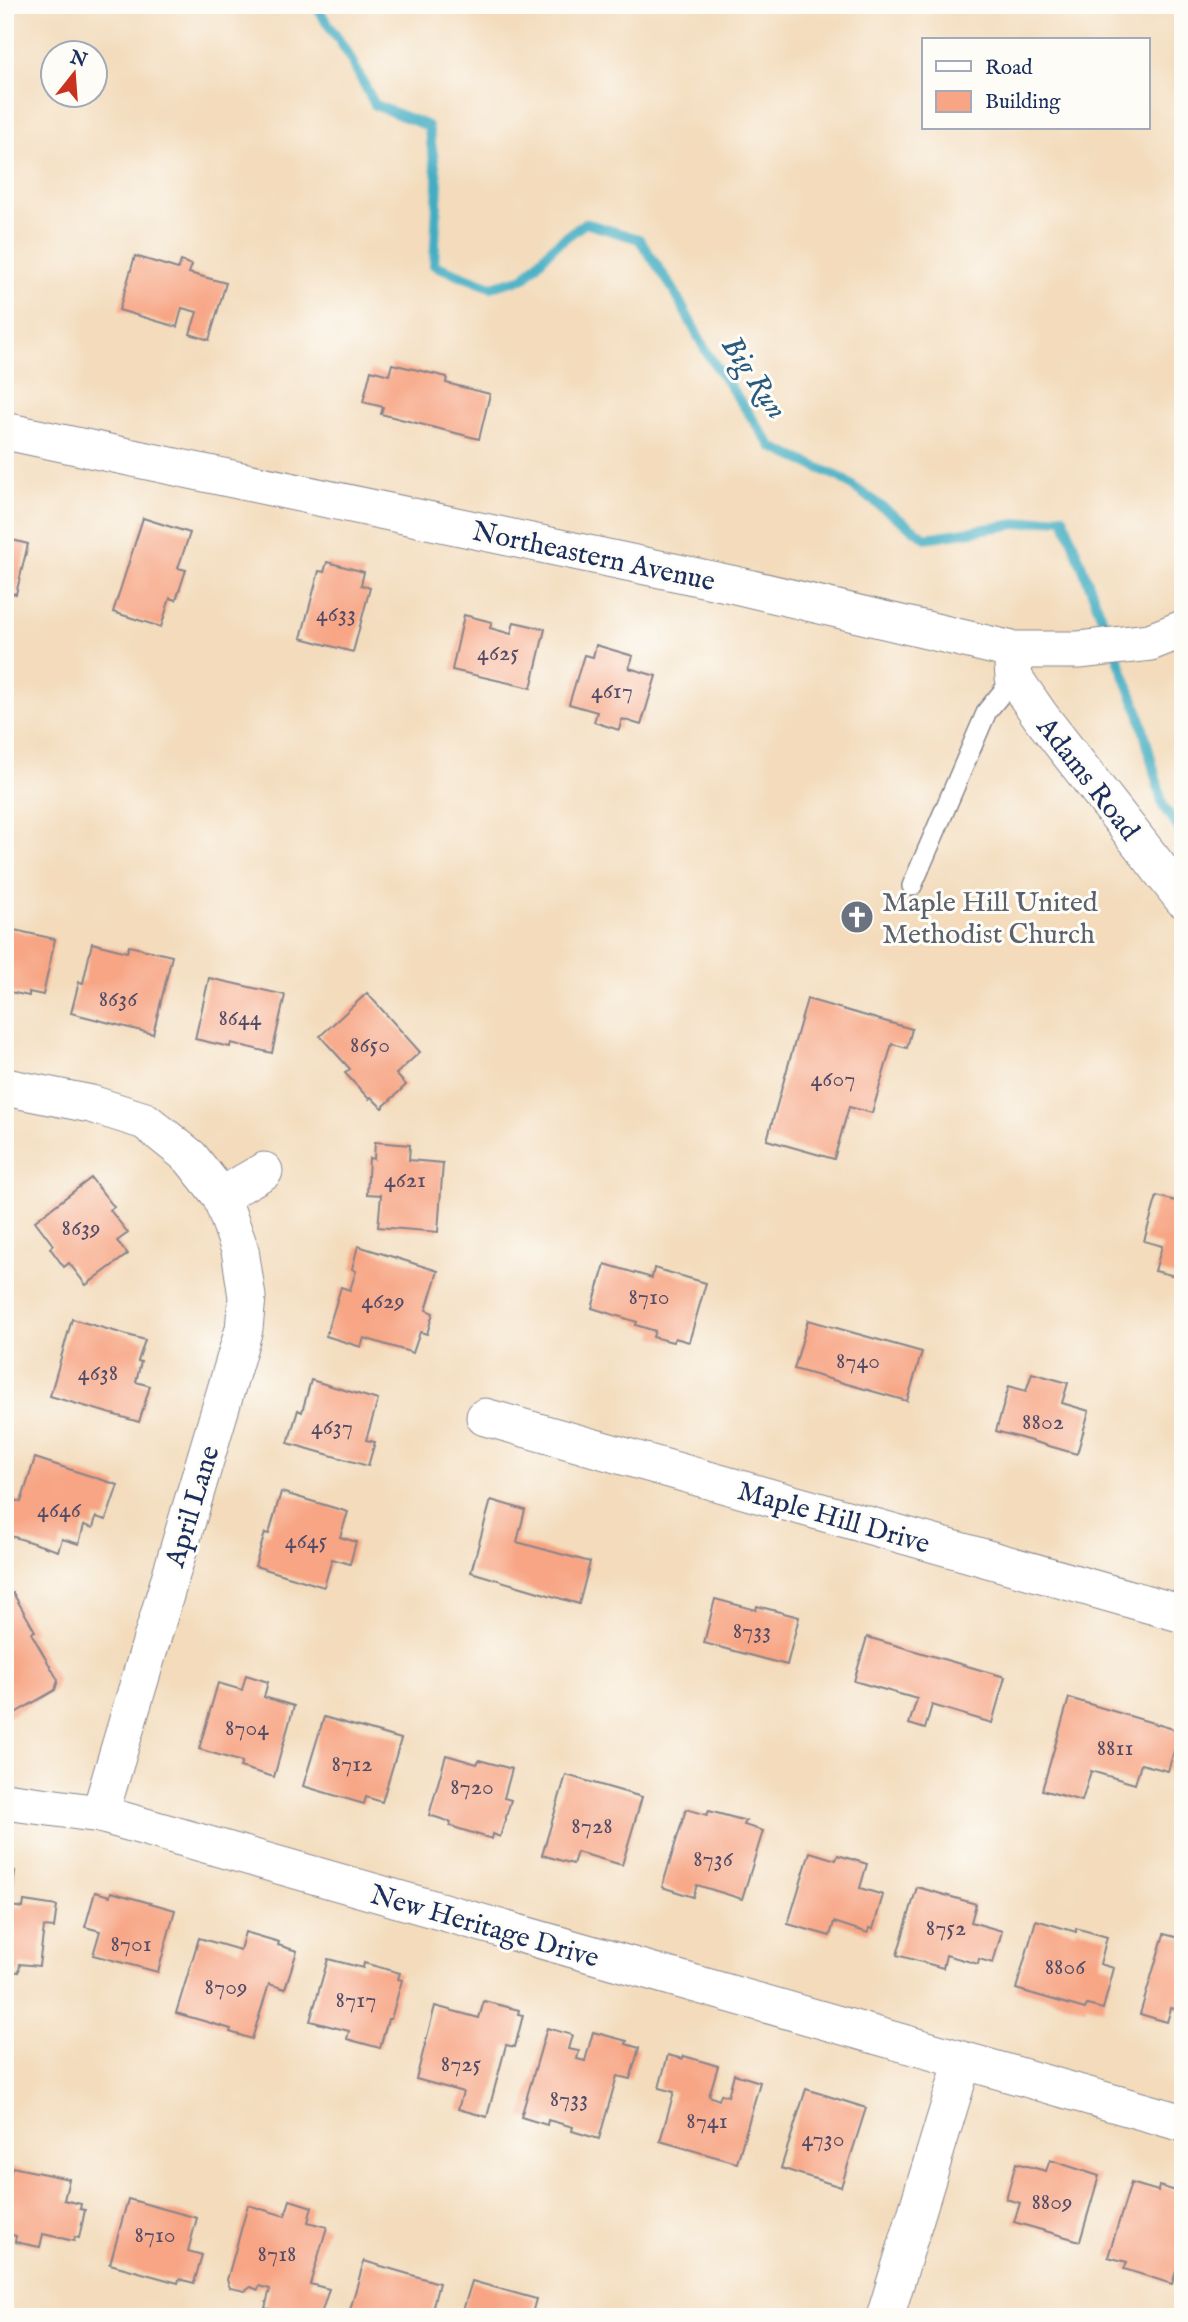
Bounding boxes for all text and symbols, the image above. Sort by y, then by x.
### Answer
north arrow [38,38,108,108]
legend [922,38,1150,130]
text: N [66,45,90,74]
text: Road [985,55,1033,82]
text: Building [985,89,1061,116]
water label: Big Run [712,329,795,427]
street label: Northeastern Avenue [469,515,718,600]
house number: 4633 [316,599,356,630]
house number: 4625 [477,638,519,669]
house number: 4617 [591,676,633,707]
street label: Adams Road [1027,710,1146,848]
place label: Maple Hill United Methodist Church [882,886,1098,953]
church icon: Maple Hill United Methodist Church [838,898,876,936]
house number: 8636 [99,984,138,1015]
house number: 8644 [218,1003,262,1034]
house number: 8650 [350,1030,390,1061]
house number: 4607 [811,1064,855,1095]
house number: 4621 [384,1165,426,1196]
house number: 8639 [62,1213,100,1244]
house number: 8710 [628,1282,670,1313]
house number: 4629 [361,1286,405,1317]
house number: 8740 [836,1346,880,1377]
house number: 4638 [78,1358,118,1389]
house number: 8802 [1022,1407,1064,1438]
house number: 4637 [311,1412,353,1443]
street label: April Lane [158,1442,228,1573]
street label: Maple Hill Drive [733,1474,934,1563]
house number: 4646 [37,1495,82,1526]
house number: 4645 [285,1526,327,1557]
house number: 8733 [733,1616,771,1647]
house number: 8704 [225,1713,269,1744]
house number: 8811 [1097,1733,1133,1764]
house number: 8712 [332,1749,372,1780]
house number: 8720 [450,1772,494,1803]
house number: 8728 [571,1811,613,1842]
house number: 8736 [693,1844,734,1875]
street label: New Heritage Drive [366,1878,603,1977]
house number: 8752 [926,1913,966,1944]
house number: 8701 [110,1929,152,1960]
house number: 8806 [1045,1952,1086,1983]
house number: 8709 [205,1972,247,2003]
house number: 8717 [336,1985,376,2016]
house number: 8725 [441,2049,482,2080]
house number: 8733 [550,2084,588,2115]
house number: 8741 [686,2106,728,2137]
house number: 4730 [801,2124,845,2155]
house number: 8809 [1031,2187,1073,2218]
house number: 8710 [134,2220,176,2251]
house number: 8718 [258,2239,297,2270]

